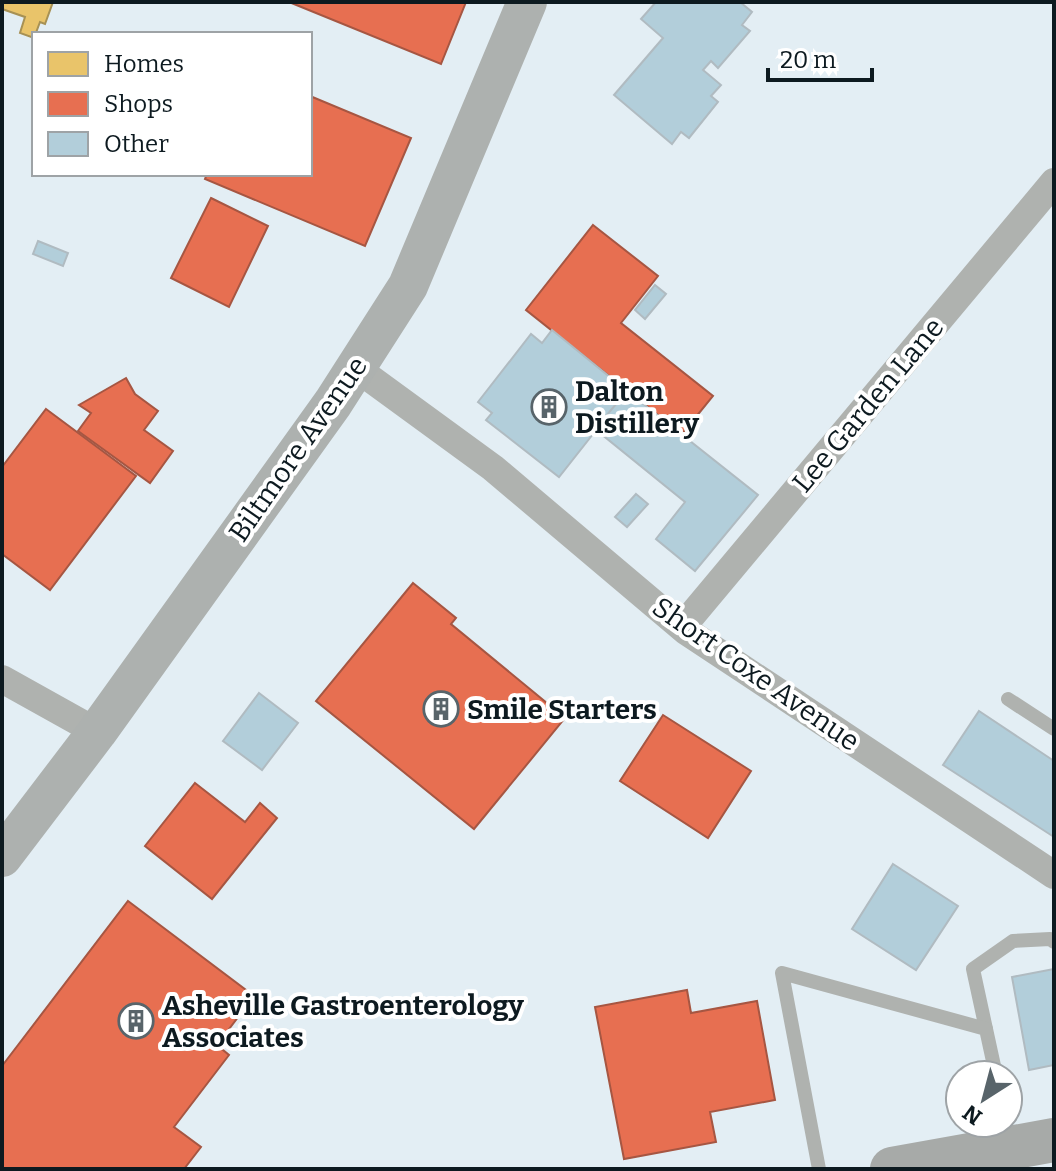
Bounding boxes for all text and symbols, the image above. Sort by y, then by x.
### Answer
legend [32,32,312,176]
scale bar [768,32,872,82]
text: 20 m [780,46,836,74]
text: Homes [104,50,184,78]
text: Shops [104,90,173,118]
text: Other [104,130,169,158]
street label: Lee Garden Lane [785,311,951,499]
street label: Biltmore Avenue [222,350,374,548]
place label: Dalton Distillery [575,375,700,440]
building icon: Dalton Distillery [530,388,568,426]
street label: Short Coxe Avenue [646,590,866,758]
building icon: Smile Starters [422,690,460,728]
place label: Smile Starters [467,693,657,726]
place label: Asheville Gastroenterology Associates [162,989,524,1054]
building icon: Asheville Gastroenterology Associates [117,1002,155,1040]
north arrow [944,1059,1024,1139]
text: N [958,1099,987,1131]

